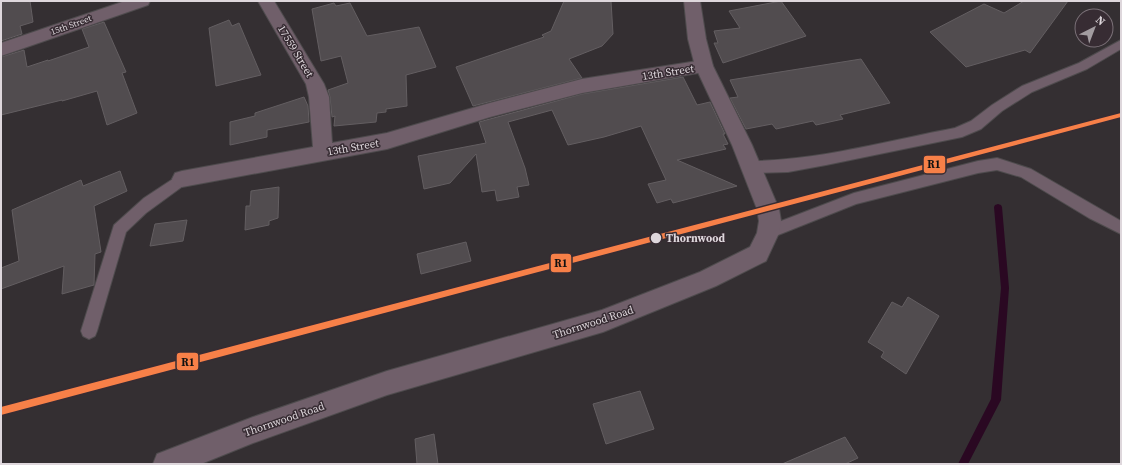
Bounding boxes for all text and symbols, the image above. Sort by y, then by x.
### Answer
north arrow [1074,8,1114,48]
street label: 15th Street [49,12,93,38]
text: N [1092,13,1108,29]
street label: 17559 Street [274,22,317,81]
street label: 13th Street [641,61,695,84]
street label: 13th Street [326,136,381,159]
line badge: R1 [923,155,946,174]
text: R1 [927,157,941,172]
marker: Thornwood [649,231,663,245]
place label: Thornwood [666,231,726,246]
line badge: R1 [550,253,572,273]
text: R1 [554,256,568,271]
street label: Thornwood Road [551,302,636,343]
line badge: R1 [176,352,199,371]
text: R1 [181,355,195,370]
street label: Thornwood Road [242,398,327,440]

